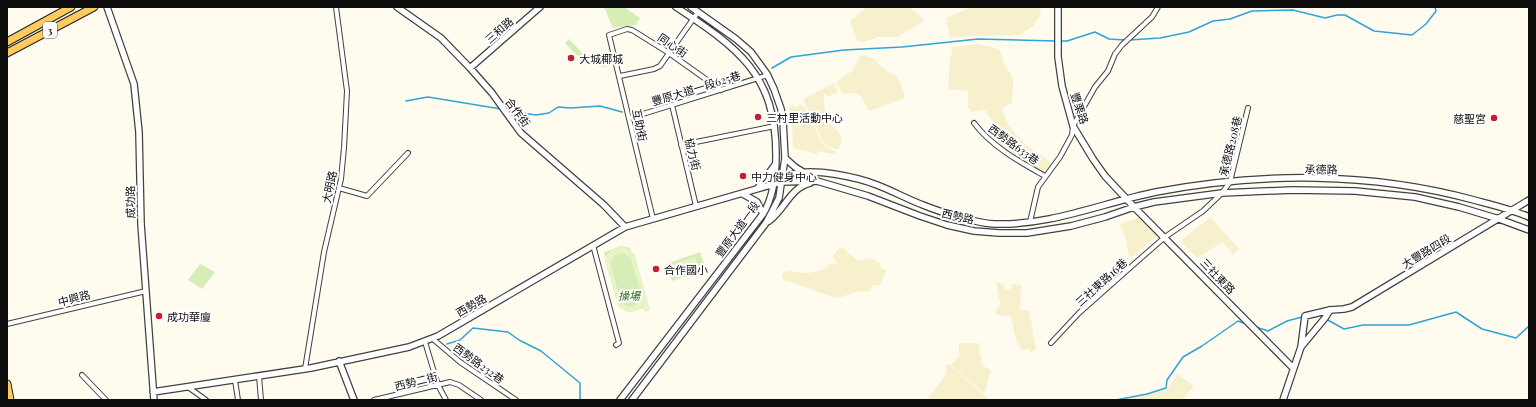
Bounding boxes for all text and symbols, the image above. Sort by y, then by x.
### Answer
street label: 三和路 [482,14,516,46]
road number: 3 [43,22,57,38]
street label: 同心街 [655,30,691,60]
place label: 大城椰城 [579,51,623,66]
marker: 大城椰城 [566,53,576,63]
street label: 豐原大道一段625巷 [650,67,742,109]
street label: 豐栗路 [1068,90,1092,126]
street label: 合作街 [502,94,534,130]
street label: 互助街 [629,107,651,143]
place label: 三村里活動中心 [766,110,843,125]
place label: 慈聖宮 [1453,111,1486,126]
marker: 三村里活動中心 [753,112,763,122]
marker: 慈聖宮 [1489,113,1499,123]
street label: 承德路208巷 [1215,114,1245,178]
street label: 西勢路633巷 [985,120,1043,168]
street label: 協力街 [682,136,704,172]
street label: 承德路 [1304,161,1338,177]
street label: 大明路 [318,169,340,205]
place label: 中力健身中心 [751,169,817,184]
marker: 中力健身中心 [738,171,748,181]
street label: 成功路 [122,185,138,219]
street label: 豐原大道一段 [712,198,762,260]
street label: 西勢路 [940,205,976,227]
street label: 大豐路四段 [1399,230,1453,272]
street label: 三社東路16巷 [1072,255,1130,309]
street label: 三社東路 [1197,255,1239,297]
place label: 合作國小 [664,262,708,277]
marker: 合作國小 [651,264,661,274]
street label: 中興路 [56,286,92,310]
park label: 操場 [618,288,642,303]
street label: 西勢路 [453,290,489,320]
place label: 成功華廈 [167,309,211,324]
marker: 成功華廈 [154,311,164,321]
street label: 西勢路232巷 [451,339,507,387]
street label: 西勢二街 [393,368,439,394]

